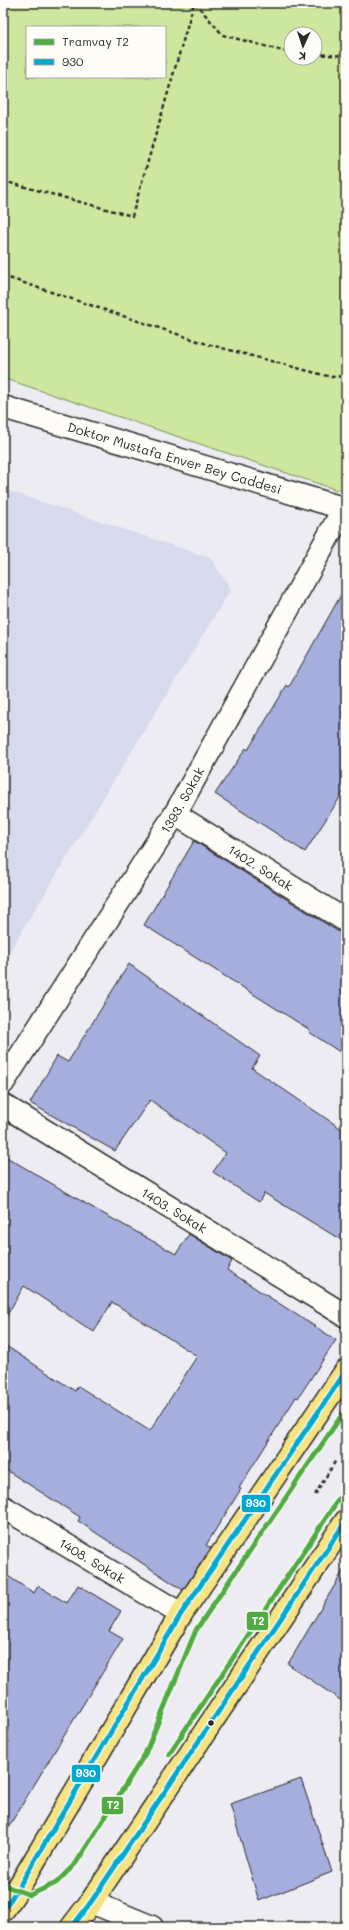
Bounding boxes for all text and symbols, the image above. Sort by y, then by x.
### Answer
legend [26,26,166,78]
north arrow [283,26,323,66]
text: Tramvay T2 [62,33,129,49]
text: K [298,49,306,64]
text: 930 [62,53,84,69]
street label: Doktor Mustafa Enver Bey Caddesi [66,418,284,497]
street label: 1393. Sokak [156,764,207,836]
street label: 1402. Sokak [225,840,297,894]
street label: 1403. Sokak [138,1183,211,1237]
line badge: 930 [241,1494,271,1513]
text: 930 [246,1495,266,1510]
street label: 1408. Sokak [56,1534,129,1587]
line badge: T2 [246,1611,269,1631]
text: T2 [252,1613,264,1628]
unlabelled marker [206,1718,216,1728]
line badge: 930 [71,1764,101,1783]
text: 930 [76,1765,96,1780]
line badge: T2 [101,1796,124,1815]
text: T2 [107,1797,119,1812]

